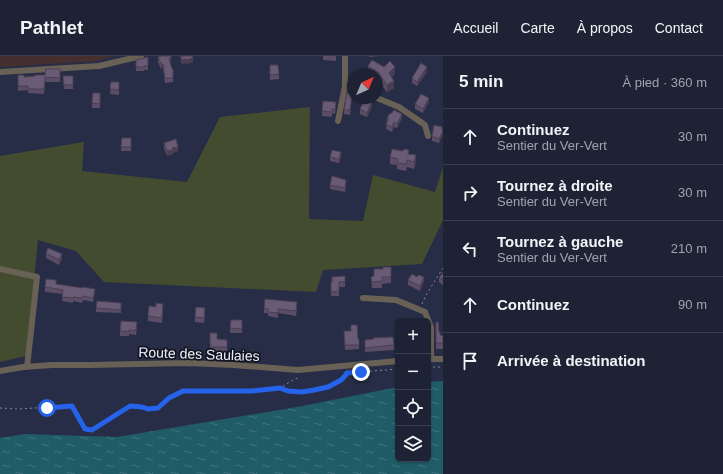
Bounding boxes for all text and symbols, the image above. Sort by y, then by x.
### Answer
text: Pathlet [20,17,83,38]
text: Accueil [453,20,498,36]
text: Carte [520,20,555,36]
text: À propos [577,20,633,36]
text: Contact [655,20,703,36]
north arrow [347,68,383,104]
text: 5 min [459,72,503,91]
text: À pied · 360 m [622,75,707,90]
text: Continuez [497,121,570,138]
icon: ahead [459,126,481,148]
text: 30 m [678,129,707,144]
text: Sentier du Ver-Vert [497,138,607,153]
text: Tournez à droite [497,177,613,194]
icon: right [459,182,481,204]
text: 30 m [678,185,707,200]
text: Sentier du Ver-Vert [497,194,607,209]
text: Tournez à gauche [497,233,623,250]
icon: left [459,238,481,260]
text: 210 m [671,241,707,256]
text: Sentier du Ver-Vert [497,250,607,265]
icon: ahead [459,294,481,316]
text: Continuez [497,296,570,313]
text: 90 m [678,297,707,312]
map controls [395,318,431,462]
button: + [395,318,431,354]
street label: Route des Saulaies [138,344,260,364]
icon: arrive [459,350,481,372]
text: Arrivée à destination [497,352,645,369]
button: − [395,354,431,390]
route end [352,363,370,381]
button: locate [395,390,431,426]
route start [38,399,56,417]
button: layers [395,426,431,462]

